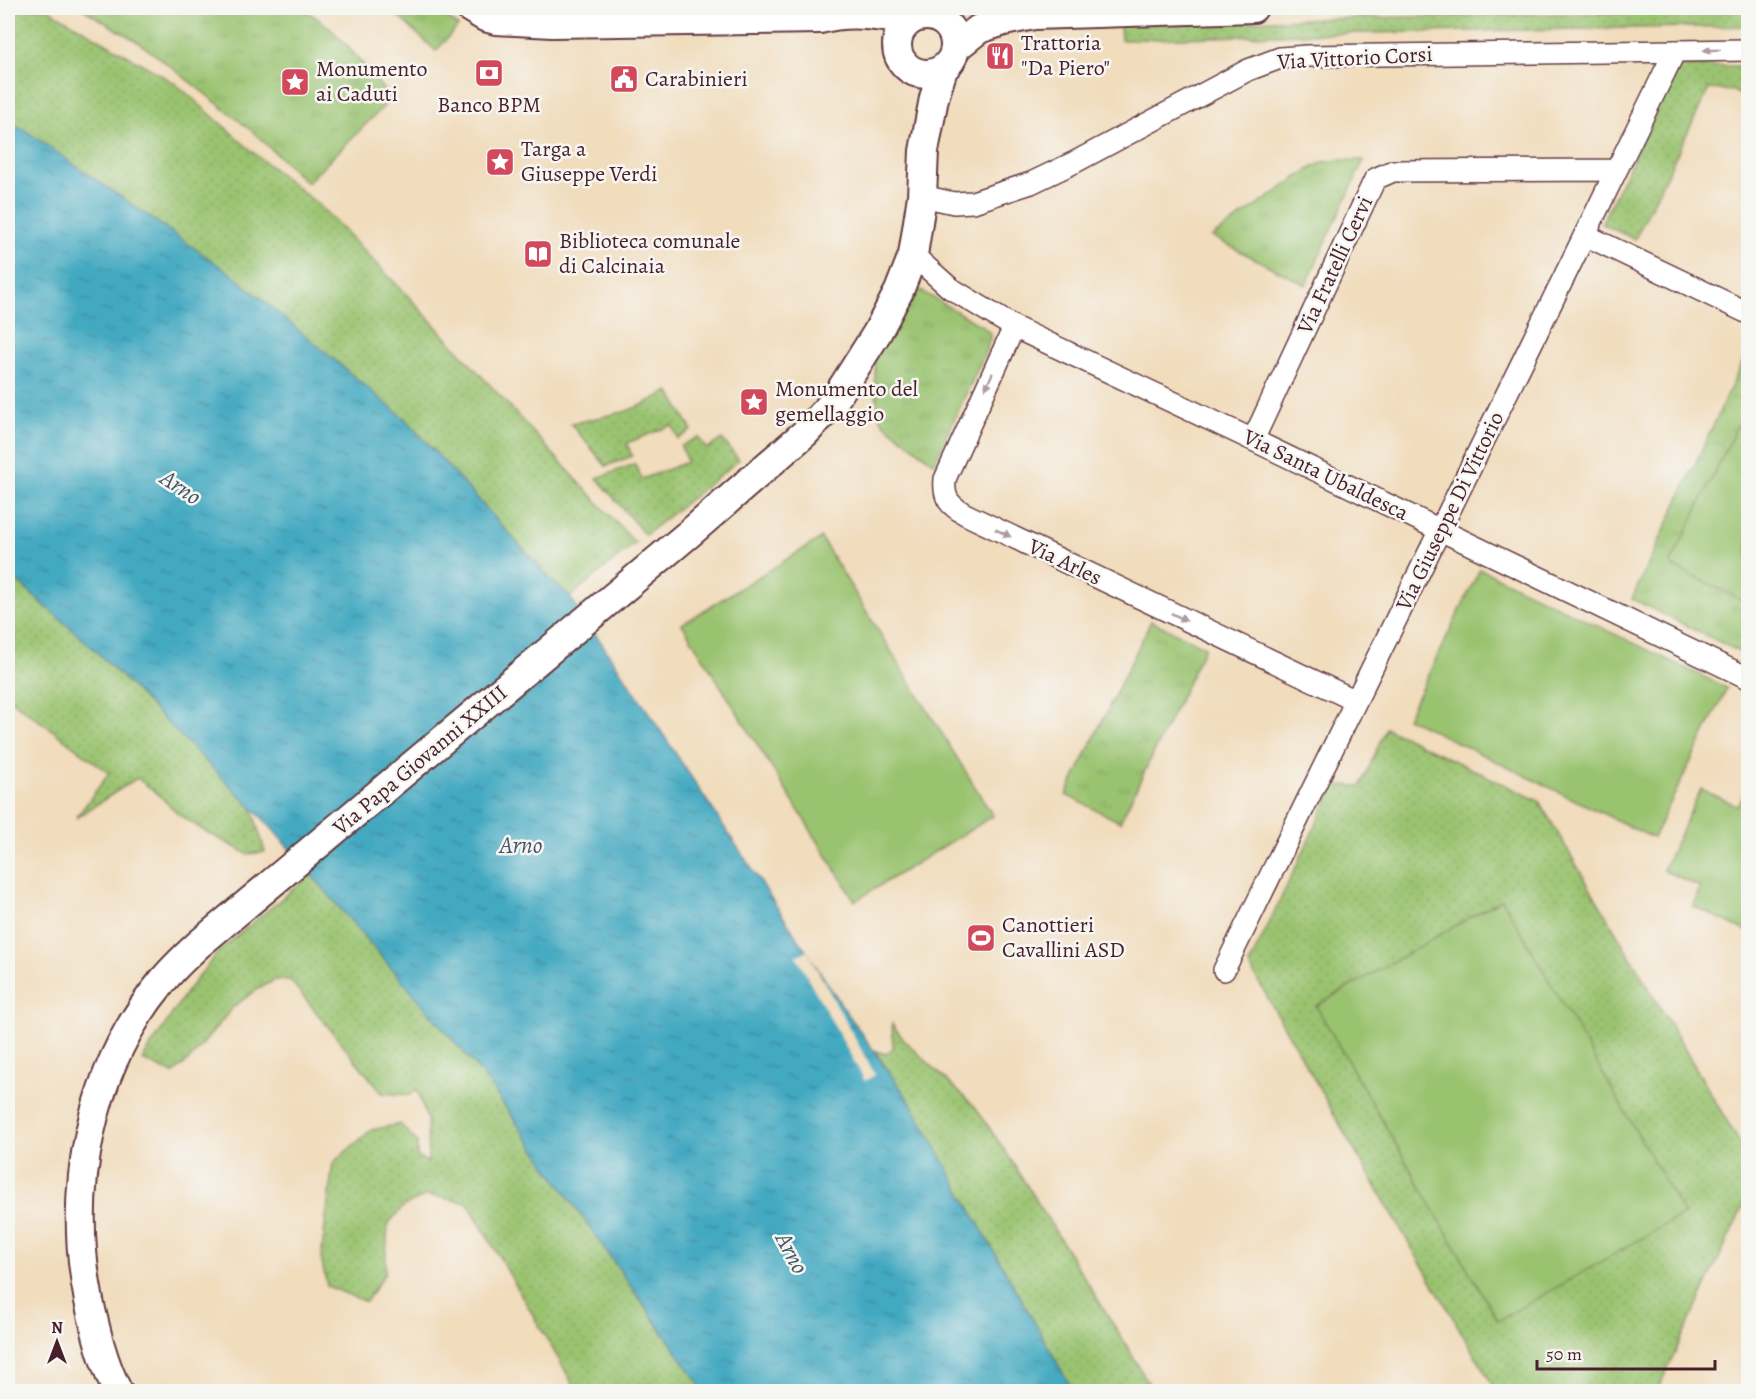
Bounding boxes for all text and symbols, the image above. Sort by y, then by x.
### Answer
place label: Trattoria "Da Piero" [1021,28,1110,83]
street label: Via Vittorio Corsi [1276,39,1433,77]
restaurant icon: Trattoria "Da Piero" [984,40,1016,72]
one-way arrow [1702,45,1721,55]
place label: Monumento ai Caduti [316,54,428,109]
bank icon: Banco BPM [473,57,505,89]
public building icon: Carabinieri [608,63,640,95]
place label: Carabinieri [645,64,748,94]
place icon: Monumento ai Caduti [279,66,311,98]
place label: Banco BPM [437,90,541,120]
place label: Targa a Giuseppe Verdi [521,134,657,189]
place icon: Targa a Giuseppe Verdi [484,146,516,178]
street label: Via Fratelli Cervi [1289,191,1380,340]
place label: Biblioteca comunale di Calcinaia [559,226,740,281]
library icon: Biblioteca comunale di Calcinaia [522,238,554,270]
one-way arrow [985,372,994,389]
place label: Monumento del gemellaggio [775,374,918,429]
place icon: Monumento del gemellaggio [738,386,770,418]
street label: Via Giuseppe Di Vittorio [1388,407,1511,616]
street label: Via Santa Ubaldesca [1237,422,1414,528]
water label: Arno [153,461,208,512]
one-way arrow [995,528,1012,537]
street label: Via Arles [1022,531,1107,593]
one-way arrow [1171,612,1188,621]
street label: Via Papa Giovanni XXIII [325,678,514,843]
water label: Arno [498,829,542,861]
place label: Canottieri Cavallini ASD [1002,910,1125,965]
sports icon: Canottieri Cavallini ASD [965,922,997,954]
water label: Arno [767,1225,816,1279]
north arrow [27,1312,87,1372]
text: N [51,1317,63,1339]
scale bar [1537,1333,1716,1371]
text: 50 m [1546,1342,1582,1366]

